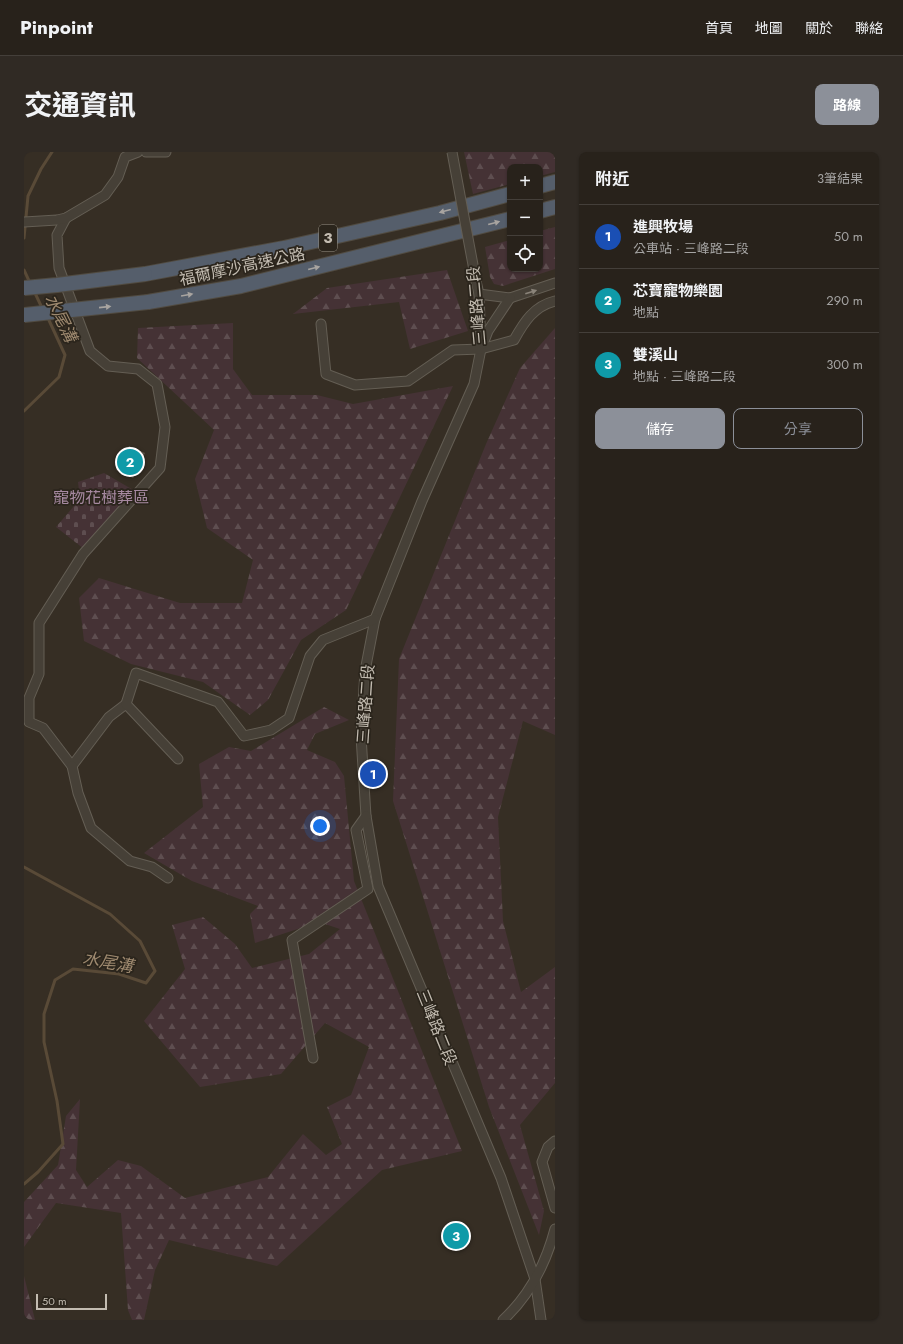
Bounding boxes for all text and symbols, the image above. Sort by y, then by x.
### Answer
text: Pinpoint [20,14,93,41]
text: 首頁 [705,18,733,38]
text: 地圖 [755,18,783,38]
text: 關於 [805,18,833,38]
text: 聯絡 [855,18,883,38]
button: 路線 [815,84,879,125]
text: 交通資訊 [24,85,136,126]
map controls [507,164,543,272]
button: + [507,164,543,200]
text: 附近 [595,167,629,191]
text: 3筆結果 [817,169,863,188]
button: − [507,200,543,236]
one-way arrow [439,209,452,215]
text: 進興牧場 [633,216,693,238]
one-way arrow [489,220,501,226]
road number: 3 [319,225,337,251]
text: 1 [605,227,611,246]
text: 50 m [834,227,863,246]
button: locate [507,236,543,272]
text: 公車站 · 三峰路二段 [633,239,749,258]
street label: 福爾摩沙高速公路 [177,242,307,291]
one-way arrow [308,265,320,271]
street label: 三峰路二段 [462,265,491,347]
text: 芯寶寵物樂園 [633,280,723,302]
one-way arrow [525,288,537,294]
water label: 水尾溝 [39,290,84,348]
text: 2 [604,291,612,310]
text: 290 m [826,291,863,310]
one-way arrow [181,292,193,298]
one-way arrow [99,303,111,310]
text: 地點 [633,303,659,322]
text: 雙溪山 [633,344,678,366]
text: 3 [604,355,612,374]
text: 300 m [826,355,863,374]
text: 地點 · 三峰路二段 [633,367,736,386]
button: 儲存 [595,408,725,449]
button: 分享 [733,408,863,449]
pin: 2 [117,447,143,477]
park label: 寵物花樹葬區 [53,486,149,509]
street label: 三峰路二段 [351,663,380,745]
pin: 1 [360,759,386,789]
your location [310,816,330,836]
water label: 水尾溝 [81,946,137,979]
street label: 三峰路二段 [411,986,462,1069]
pin: 3 [443,1221,469,1251]
scale bar [36,1292,107,1311]
text: 50 m [42,1293,67,1309]

